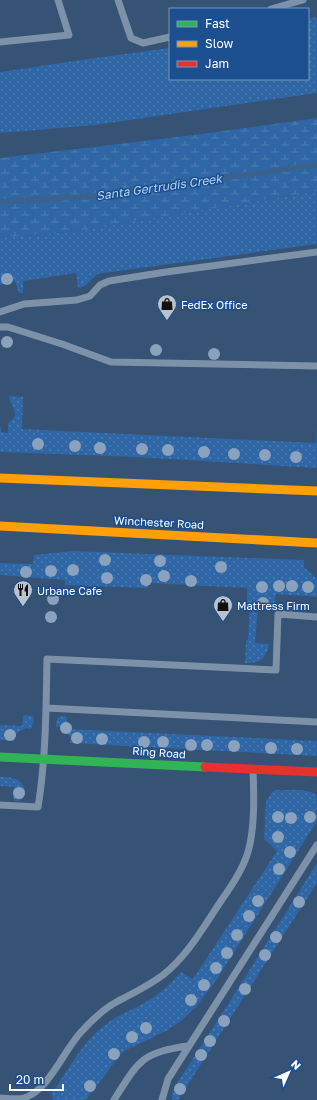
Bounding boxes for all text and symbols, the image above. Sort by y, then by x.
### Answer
legend [169,8,309,80]
text: Fast [205,16,230,31]
text: Slow [205,36,233,51]
text: Jam [205,56,229,71]
water label: Santa Gertrudis Creek [95,171,224,203]
shop icon: FedEx Office [156,293,178,321]
place label: FedEx Office [181,298,248,311]
street label: Winchester Road [114,513,204,531]
restaurant icon: Urbane Cafe [12,579,34,607]
place label: Urbane Cafe [37,584,102,597]
shop icon: Mattress Firm [212,594,234,622]
place label: Mattress Firm [237,599,310,612]
street label: Ring Road [132,744,186,760]
north arrow [269,1052,309,1092]
text: N [289,1057,304,1072]
scale bar [10,1066,63,1092]
text: 20 m [16,1072,44,1087]

